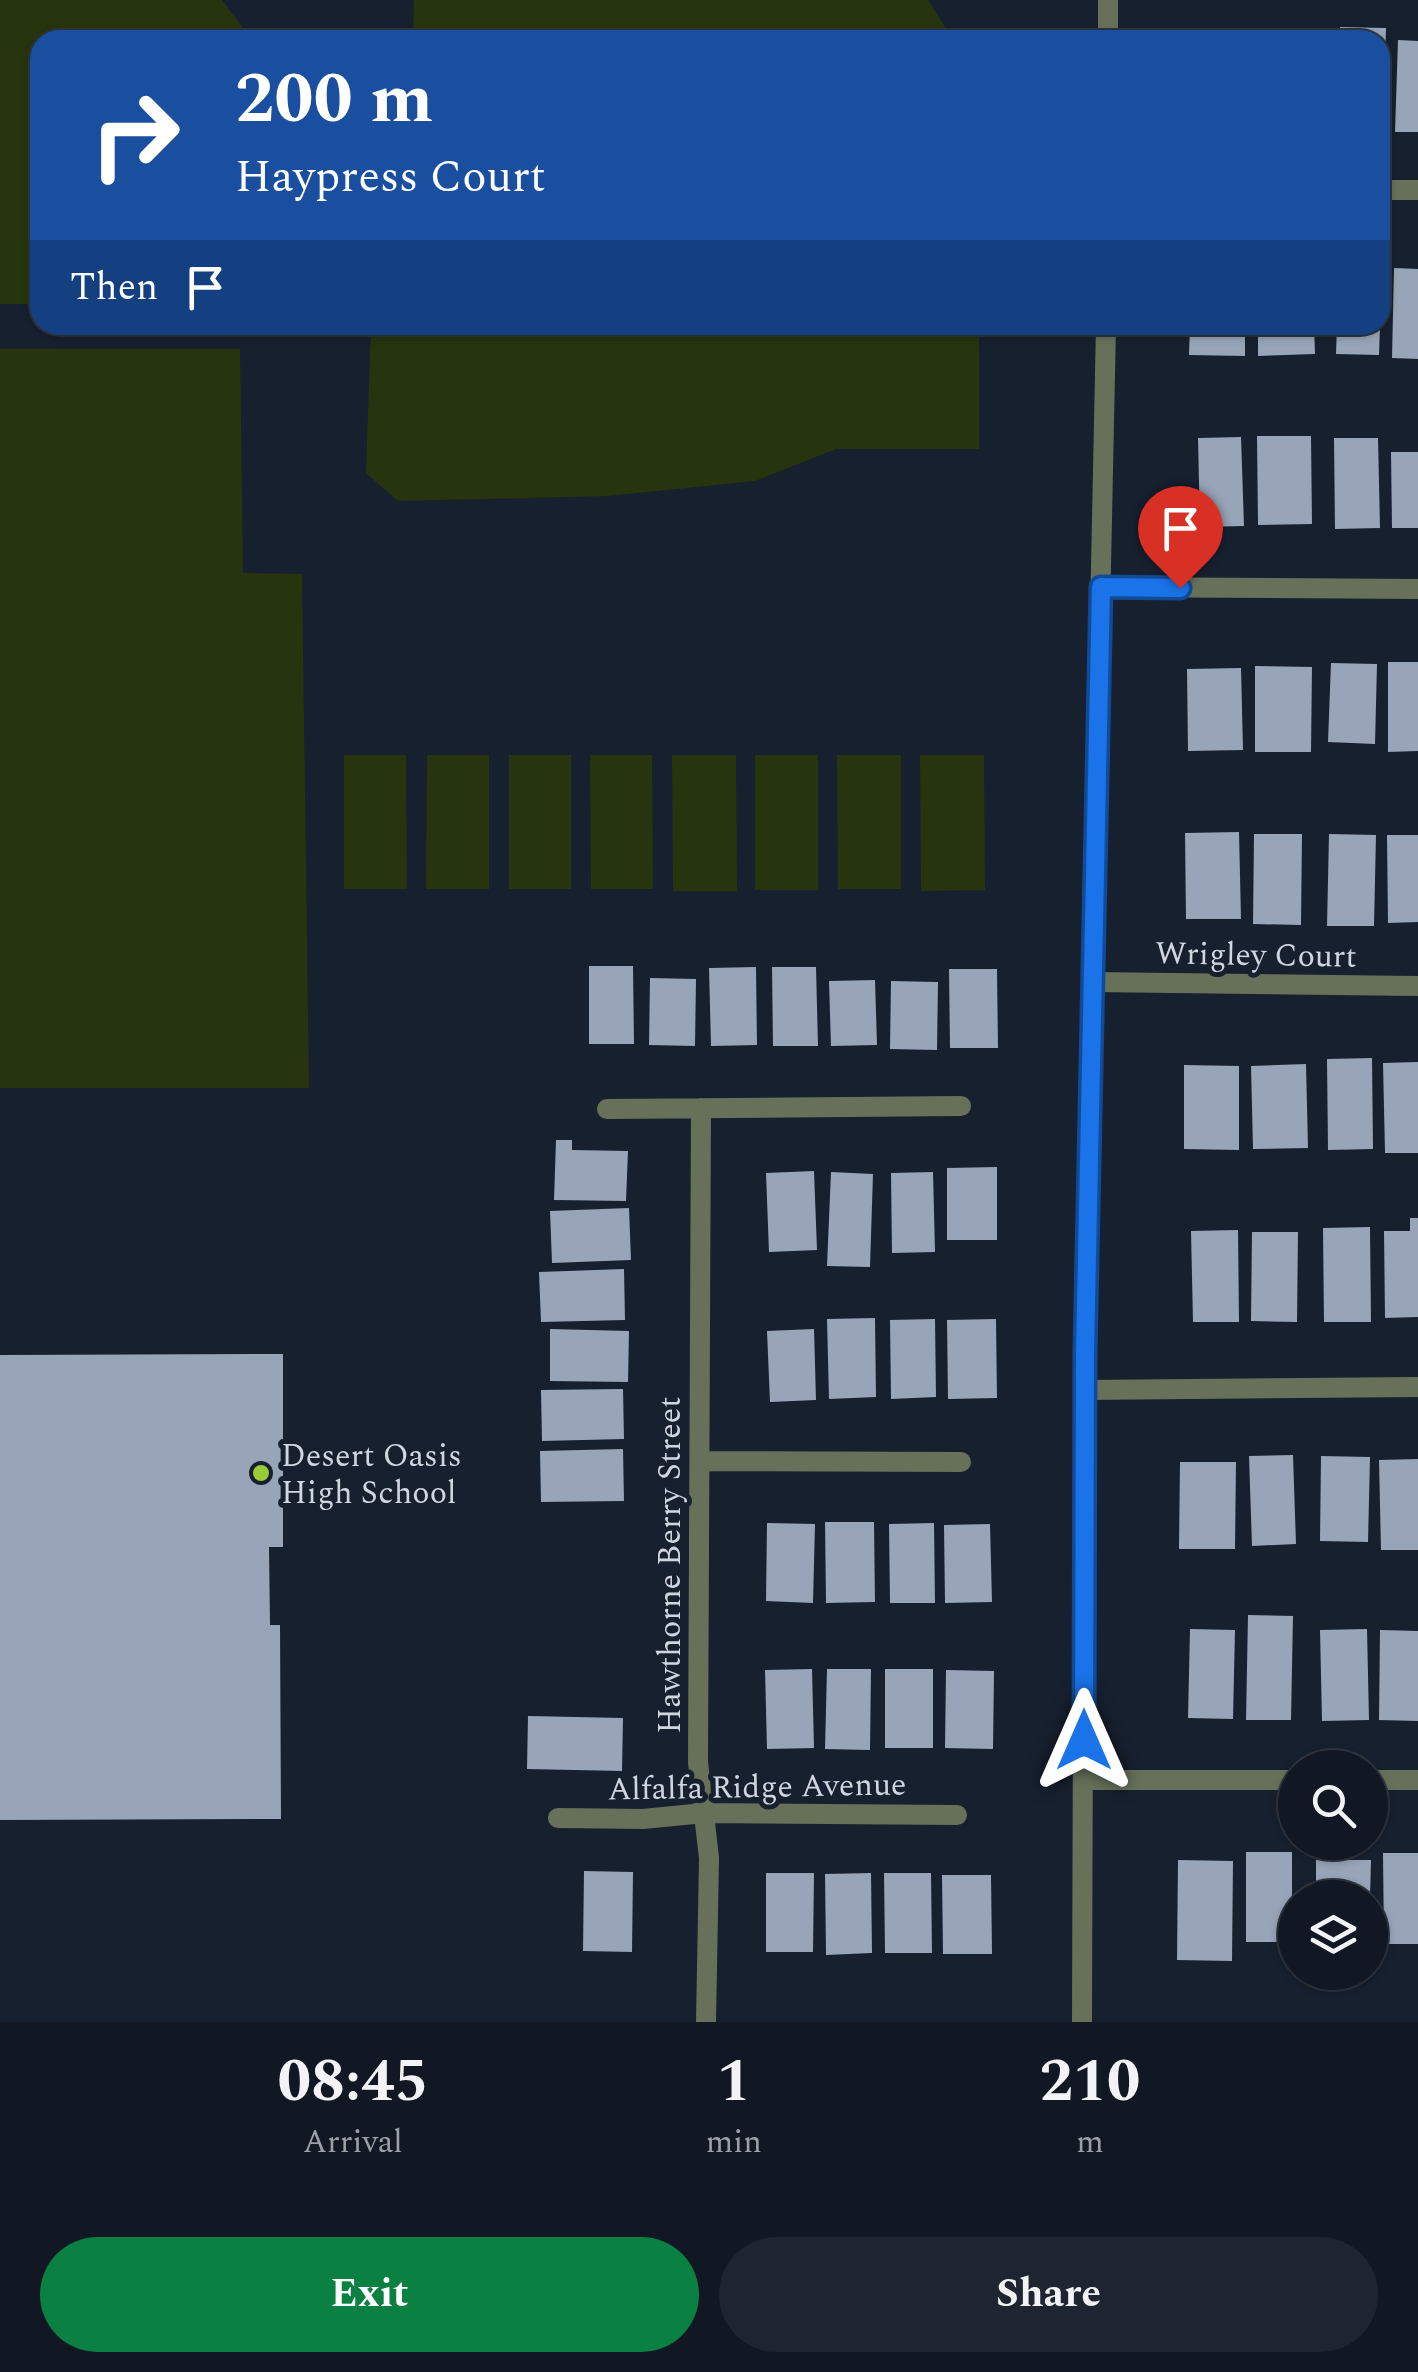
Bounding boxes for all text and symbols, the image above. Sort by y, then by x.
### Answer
text: 200 m [235,47,433,153]
icon: right [70,70,200,200]
text: Haypress Court [235,143,546,212]
text: Then [70,259,158,317]
icon: arrive [178,260,233,315]
pin [1138,486,1223,589]
icon: arrive [1153,501,1208,556]
street label: Wrigley Court [1155,929,1357,982]
street label: Hawthorne Berry Street [646,1396,695,1734]
place label: Desert Oasis High School [281,1432,462,1518]
marker: Desert Oasis High School [250,1462,272,1484]
position arrow [1032,1688,1136,1792]
map controls [1278,1750,1388,1990]
button: search [1278,1750,1388,1860]
street label: Alfalfa Ridge Avenue [607,1760,907,1815]
button: layers [1278,1880,1388,1990]
text: 08:45 [278,2036,428,2128]
text: 1 [717,2036,751,2128]
text: 210 [1039,2036,1140,2128]
text: Arrival [303,2118,403,2167]
text: min [706,2118,762,2167]
text: m [1076,2118,1104,2167]
button: Exit [40,2237,699,2352]
button: Share [719,2237,1378,2352]

